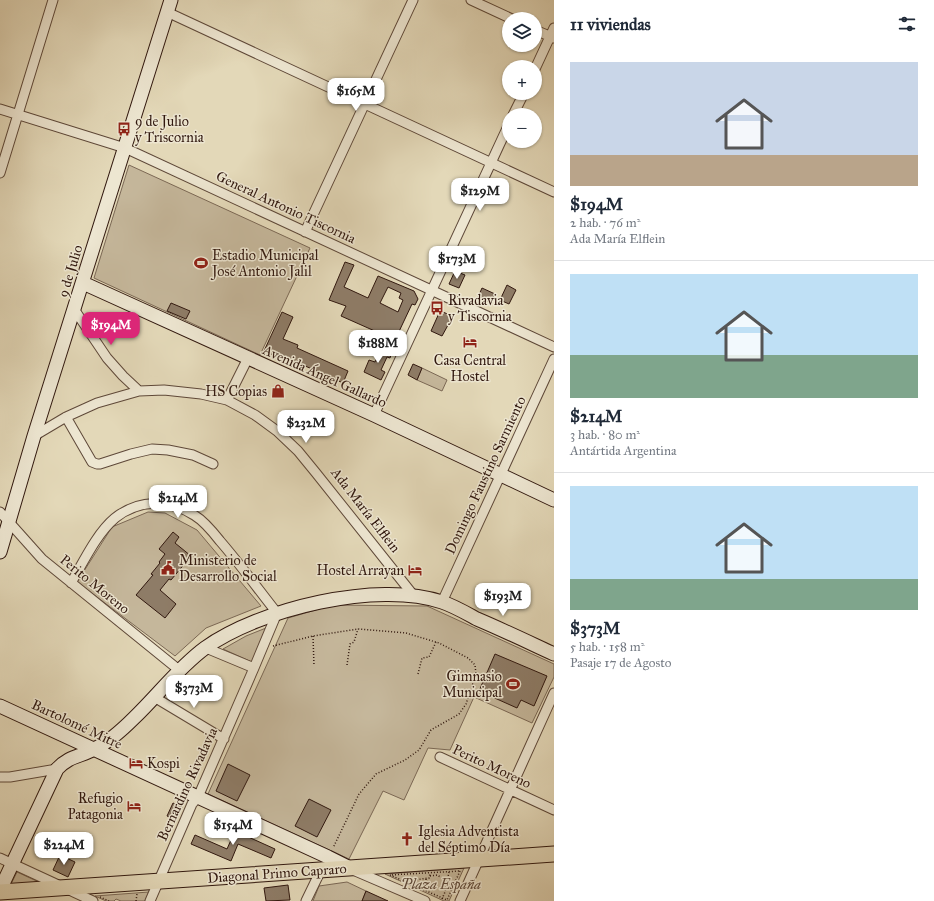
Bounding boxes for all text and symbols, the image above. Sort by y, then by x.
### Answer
map controls [502,12,542,148]
button: layers [502,12,542,52]
icon: filters [896,13,918,35]
text: 11 viviendas [570,14,651,35]
button: + [502,60,542,100]
pin: $165M [328,78,384,112]
text: $165M [336,83,376,99]
icon: home [708,88,780,160]
button: − [502,108,542,148]
place label: 9 de Julio y Triscornia [135,113,204,146]
bus stop icon: 9 de Julio y Triscornia [116,121,132,137]
street label: General Antonio Tiscornia [213,168,358,247]
pin: $129M [452,178,508,212]
text: $129M [460,183,500,199]
text: $194M [570,194,623,215]
text: 2 hab. · 76 m² [570,215,640,231]
text: Ada María Elflein [570,231,665,247]
street label: 9 de Julio [54,243,87,300]
pin: $173M [429,246,485,280]
place label: Estadio Municipal José Antonio Jalil [210,247,319,281]
text: $173M [438,251,476,267]
sports icon: Estadio Municipal José Antonio Jalil [193,255,209,271]
place label: Rivadavia y Tiscornia [448,292,512,325]
bus stop icon: Rivadavia y Tiscornia [429,300,445,316]
icon: home [708,300,780,372]
pin: $194M [83,312,139,346]
text: $194M [91,317,131,333]
pin: $188M [350,330,406,364]
hotel icon: Casa Central Hostel [462,334,478,350]
text: $188M [358,335,398,351]
street label: Avenida Ángel Gallardo [259,339,390,411]
place label: Casa Central Hostel [434,352,506,385]
place label: HS Copias [205,383,267,400]
shop icon: HS Copias [270,383,286,399]
street label: Domingo Faustino Sarmiento [441,394,530,557]
text: $214M [570,406,622,427]
pin: $232M [278,410,334,444]
text: $232M [286,415,326,431]
text: 3 hab. · 80 m² [570,427,640,443]
text: Antártida Argentina [570,443,676,459]
street label: Ada María Elflein [327,464,404,556]
pin: $214M [150,485,206,519]
text: $214M [158,490,198,506]
icon: home [708,512,780,584]
street label: Perito Moreno [56,551,133,618]
place label: Ministerio de Desarrollo Social [179,552,277,585]
public building icon: Ministerio de Desarrollo Social [160,560,176,576]
place label: Hostel Arrayan [317,562,404,579]
hotel icon: Hostel Arrayan [407,562,423,578]
pin: $193M [475,583,531,617]
text: $193M [484,588,522,604]
text: $373M [570,618,620,639]
text: 5 hab. · 158 m² [570,639,645,655]
text: Pasaje 17 de Agosto [570,655,671,671]
place label: Gimnasio Municipal [442,668,502,701]
pin: $373M [166,675,222,709]
sports icon: Gimnasio Municipal [505,676,521,692]
text: $373M [175,680,213,696]
street label: Bartolomé Mitre [29,696,125,753]
street label: Bernardino Rivadavia [154,725,221,844]
street label: Perito Moreno [450,741,534,792]
hotel icon: Kospi [128,755,144,771]
place label: Kospi [147,755,180,772]
place label: Refugio Patagonia [67,790,123,823]
hotel icon: Refugio Patagonia [126,798,142,814]
pin: $154M [205,812,261,846]
text: $154M [213,817,253,833]
place label: Iglesia Adventista del Séptimo Día [418,823,519,856]
church icon: Iglesia Adventista del Séptimo Día [399,831,415,847]
pin: $224M [36,832,92,866]
text: $224M [43,837,85,853]
street label: Diagonal Primo Capraro [207,860,347,887]
park label: Plaza España [401,876,481,894]

